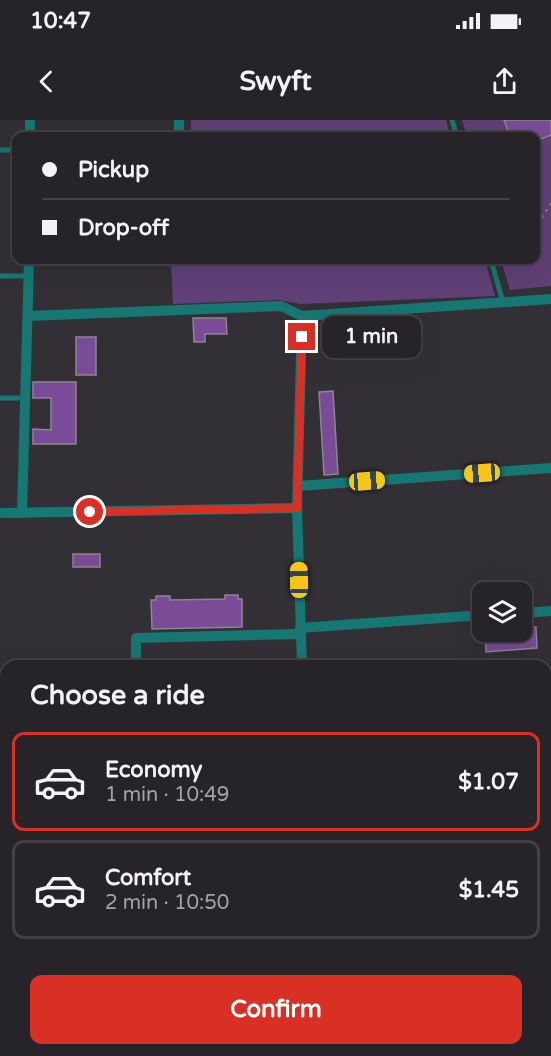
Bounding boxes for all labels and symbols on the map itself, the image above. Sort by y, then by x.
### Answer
callout: 1 min [323,316,422,358]
route end [288,323,315,350]
car [463,463,501,483]
car [348,471,386,491]
route start [76,498,103,525]
car [290,562,308,598]

